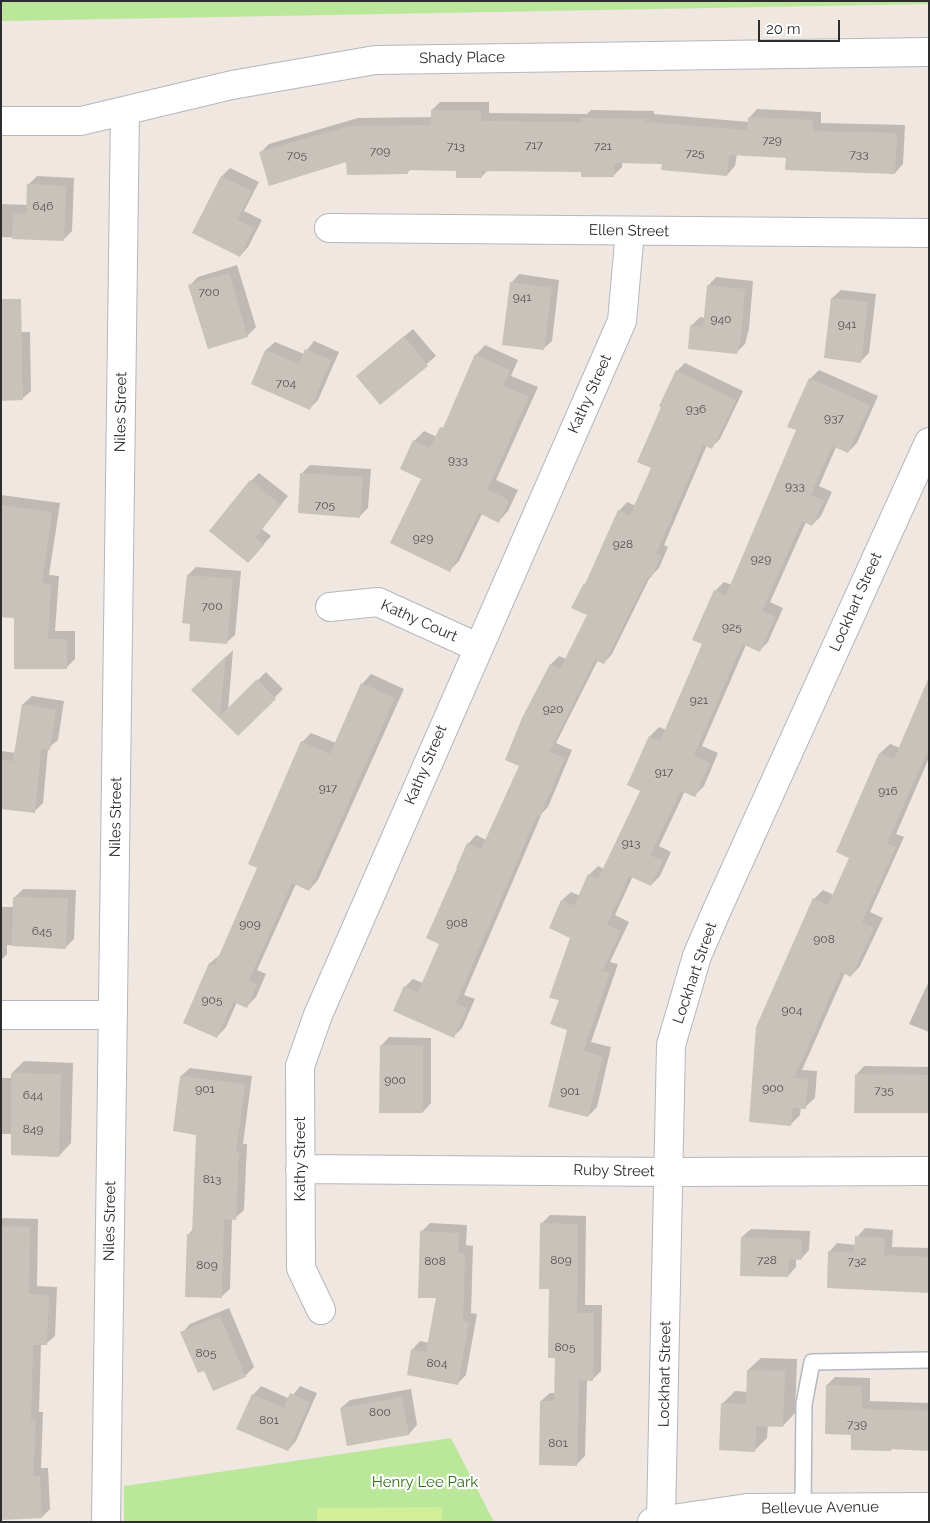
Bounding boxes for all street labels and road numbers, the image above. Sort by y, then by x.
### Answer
street label: Shady Place [419,48,505,68]
street label: Ellen Street [589,221,669,241]
street label: Kathy Street [565,352,615,436]
street label: Niles Street [111,372,131,452]
street label: Lockhart Street [826,550,886,654]
street label: Kathy Court [378,596,460,646]
street label: Kathy Street [401,722,451,808]
street label: Niles Street [106,777,126,857]
street label: Lockhart Street [669,920,721,1026]
street label: Kathy Street [291,1117,309,1201]
street label: Ruby Street [573,1161,655,1181]
street label: Niles Street [100,1181,120,1261]
street label: Lockhart Street [655,1321,675,1427]
street label: Bellevue Avenue [761,1498,879,1518]

